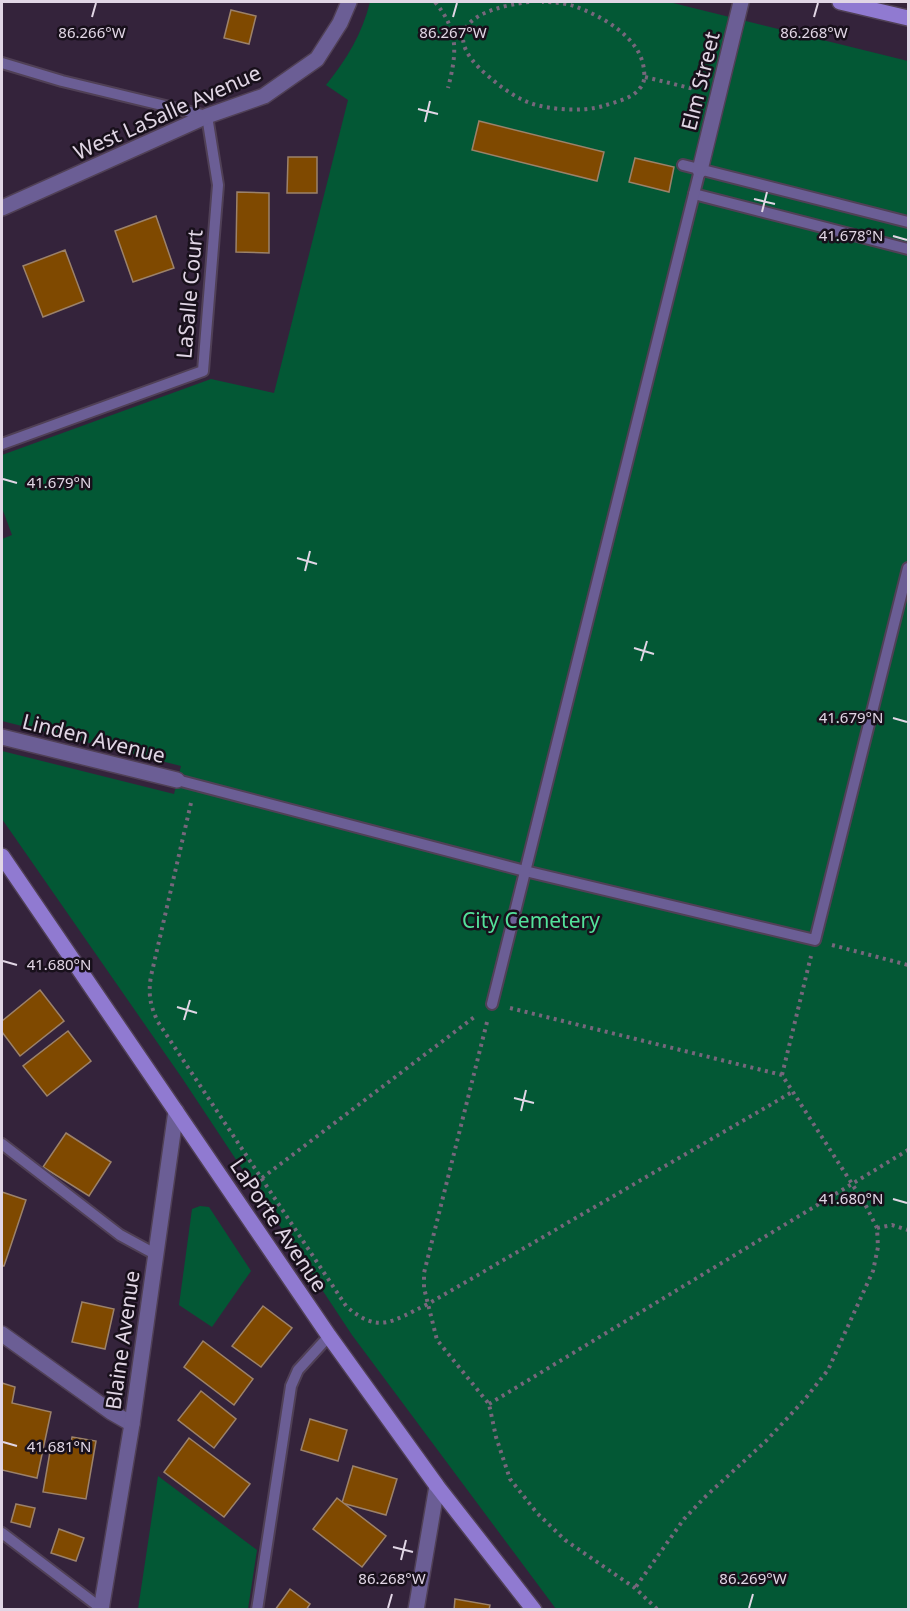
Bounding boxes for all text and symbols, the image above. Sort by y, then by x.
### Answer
text: 86.266°W [58,22,126,42]
text: 86.267°W [419,22,487,42]
text: 86.268°W [780,22,848,42]
street label: Elm Street [674,28,726,133]
street label: West LaSalle Avenue [69,58,265,166]
text: 41.678°N [819,225,883,245]
street label: LaSalle Court [169,228,209,360]
text: 41.679°N [27,472,91,492]
street label: Linden Avenue [20,707,168,769]
text: 41.679°N [819,707,883,727]
park label: City Cemetery [462,906,600,934]
text: 41.680°N [27,954,91,974]
street label: LaPorte Avenue [224,1153,334,1297]
text: 41.680°N [819,1188,883,1208]
street label: Blaine Avenue [98,1269,146,1411]
text: 41.681°N [27,1436,91,1456]
text: 86.268°W [358,1568,426,1588]
text: 86.269°W [719,1568,787,1588]

